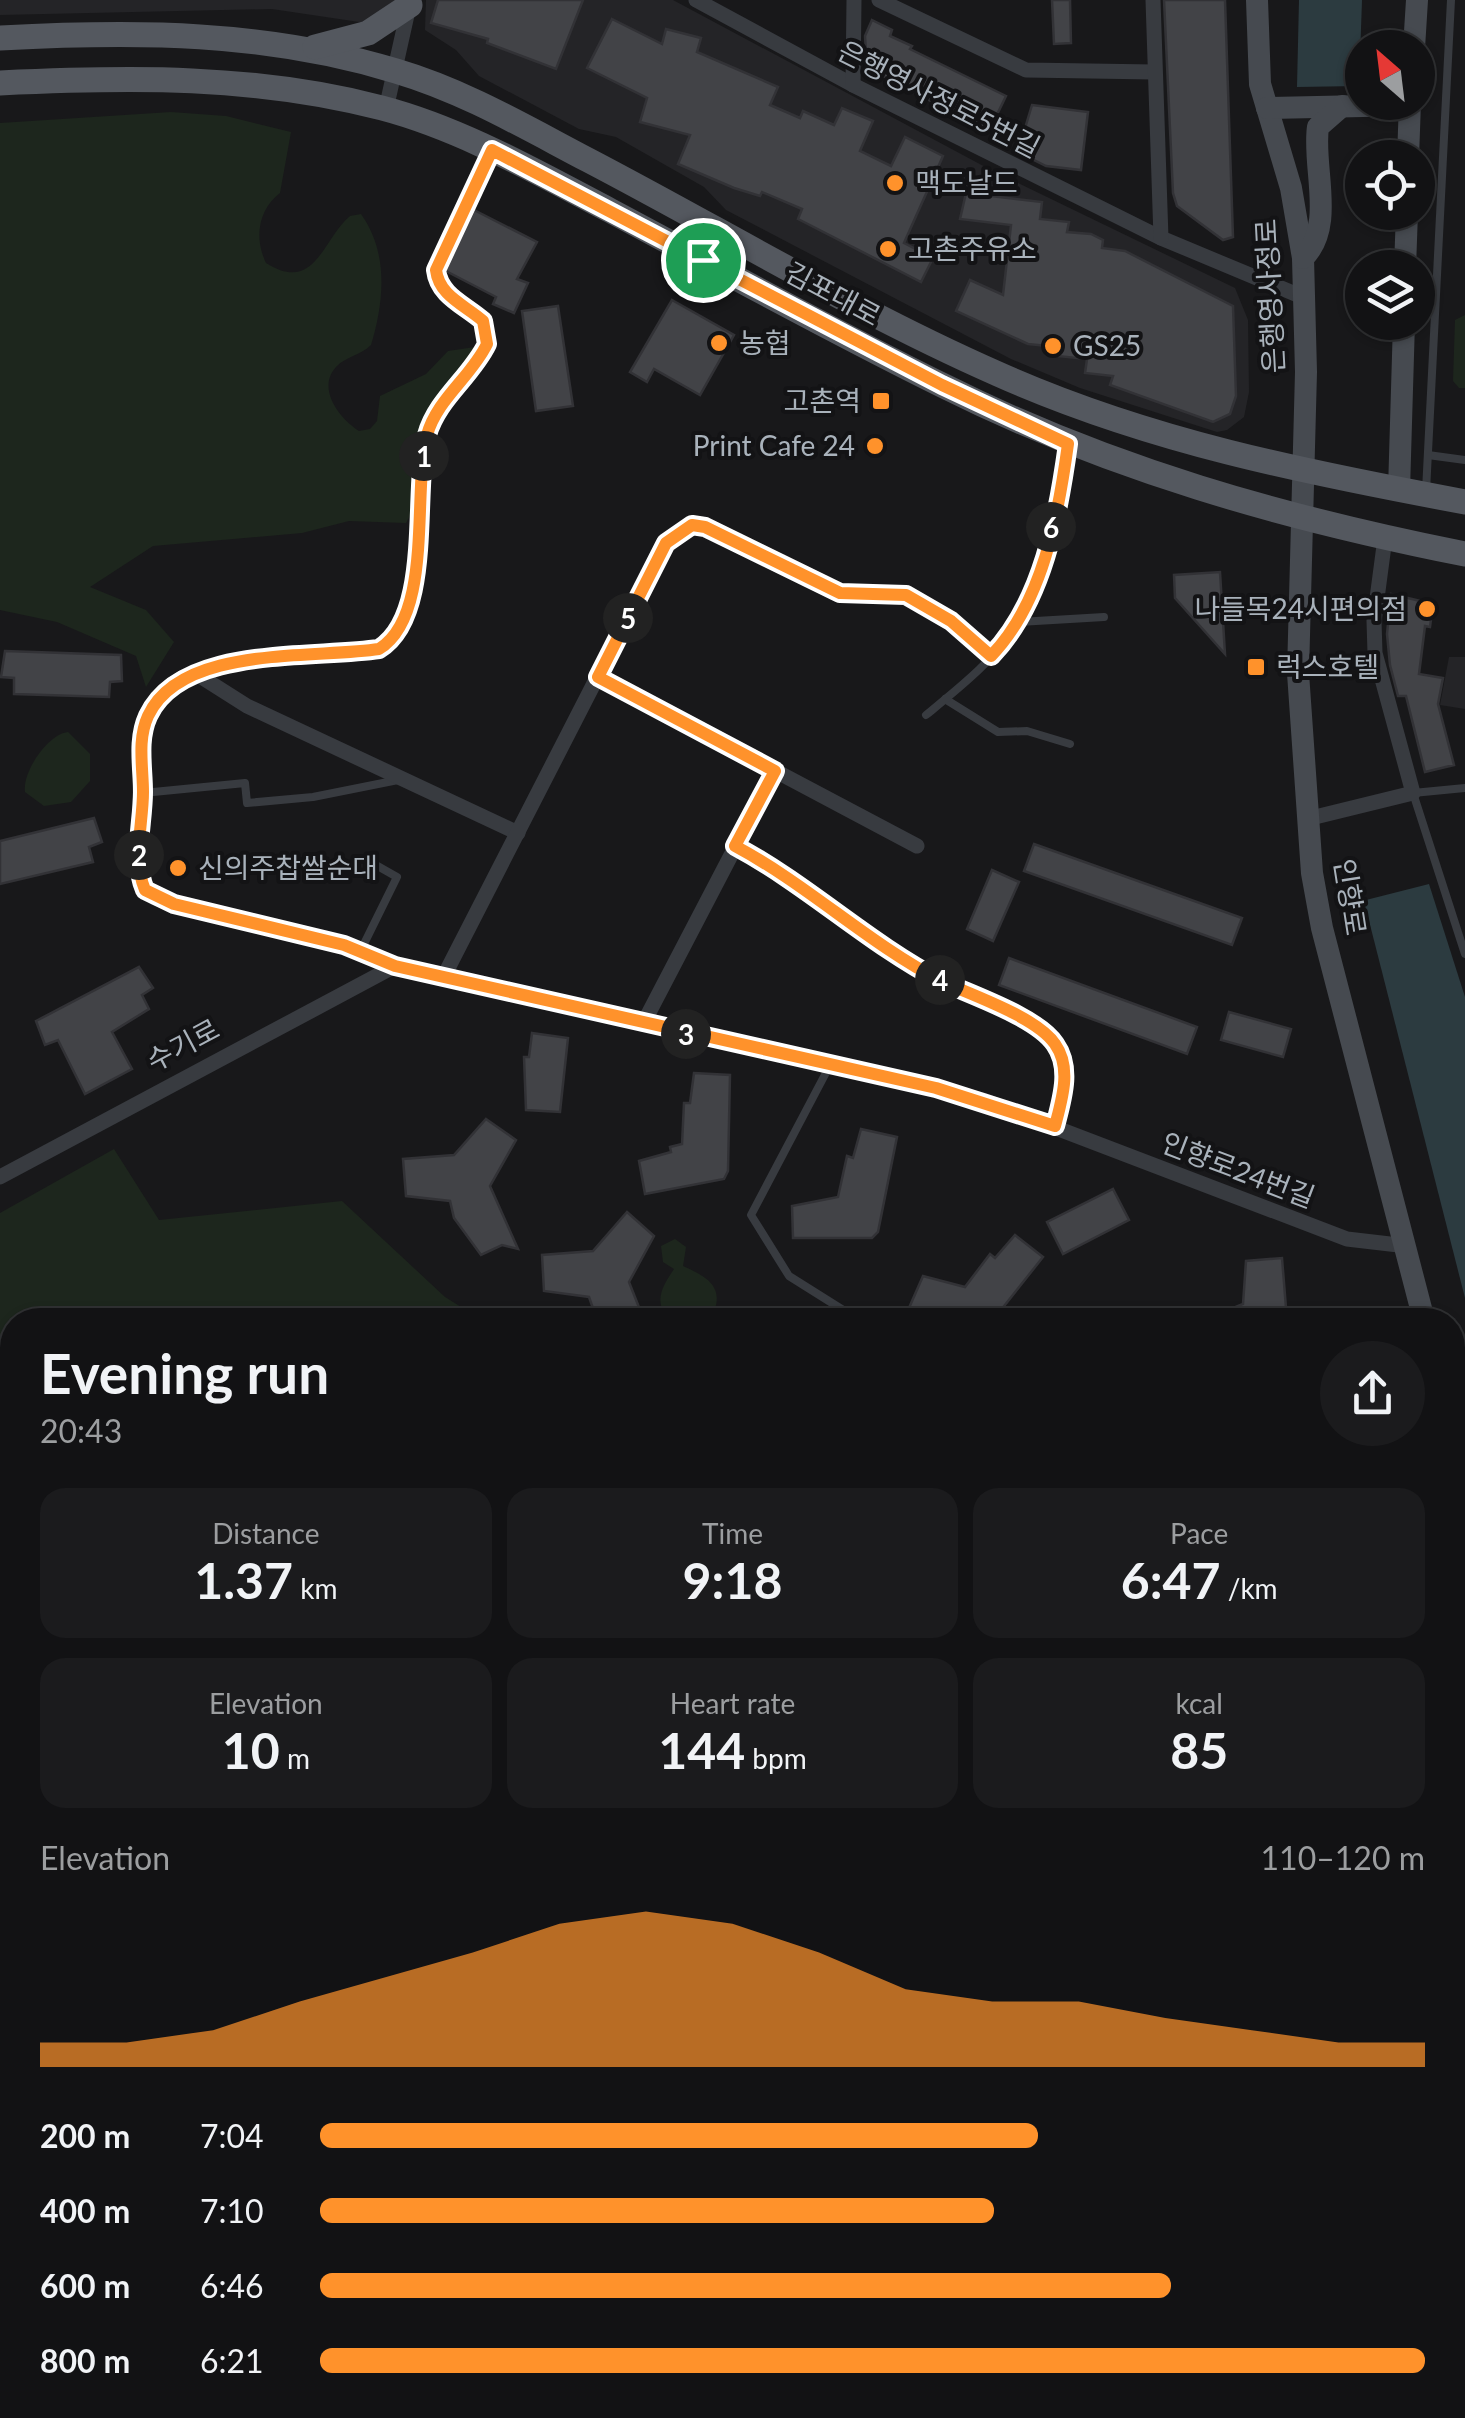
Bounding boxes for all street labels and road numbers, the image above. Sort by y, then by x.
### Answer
street label: 은행영사정로5번길 [833,32,1046,164]
street label: 은행영사정로 [1248,218,1290,374]
street label: 김포대로 [780,254,887,332]
street label: 인향로 [1328,856,1374,938]
street label: 수기로 [140,1011,225,1077]
street label: 인향로24번길 [1157,1124,1320,1214]

